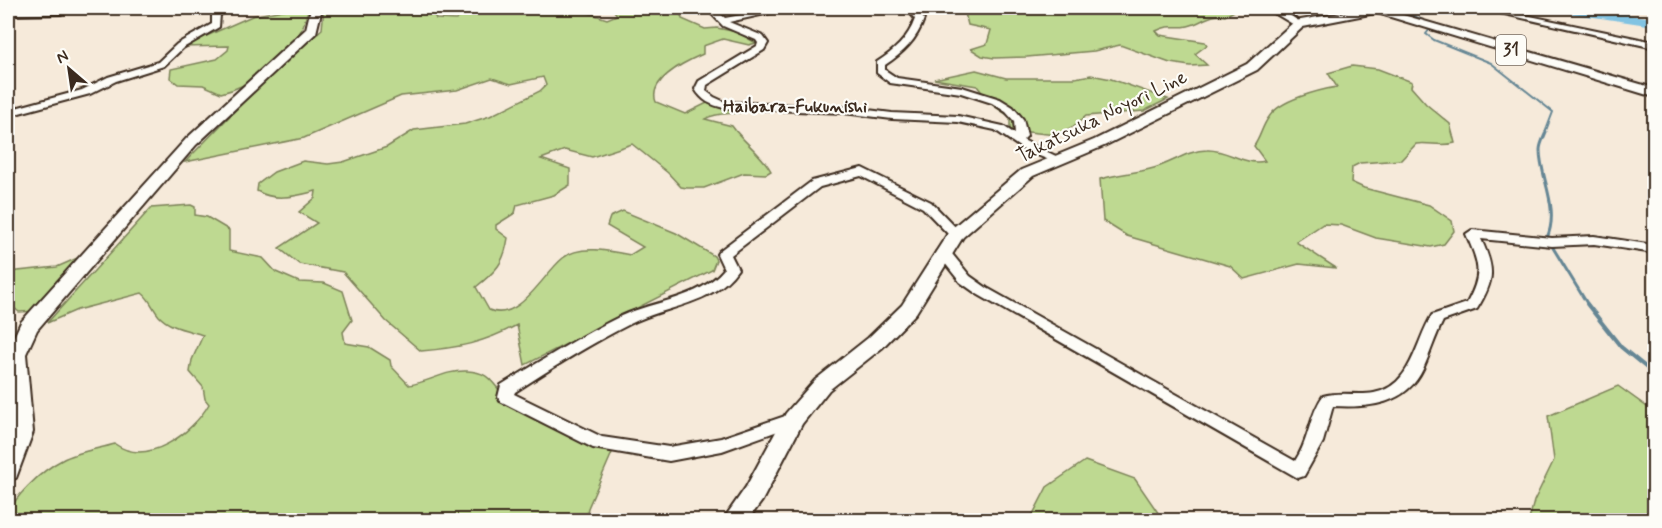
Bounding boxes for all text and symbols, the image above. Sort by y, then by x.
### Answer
road number: 31 [1496,35,1526,65]
north arrow [39,39,99,99]
text: N [53,45,72,69]
street label: Takatsuka Noyori Line [1012,64,1192,170]
district label: Haibara-Fukunishi [723,95,867,119]

